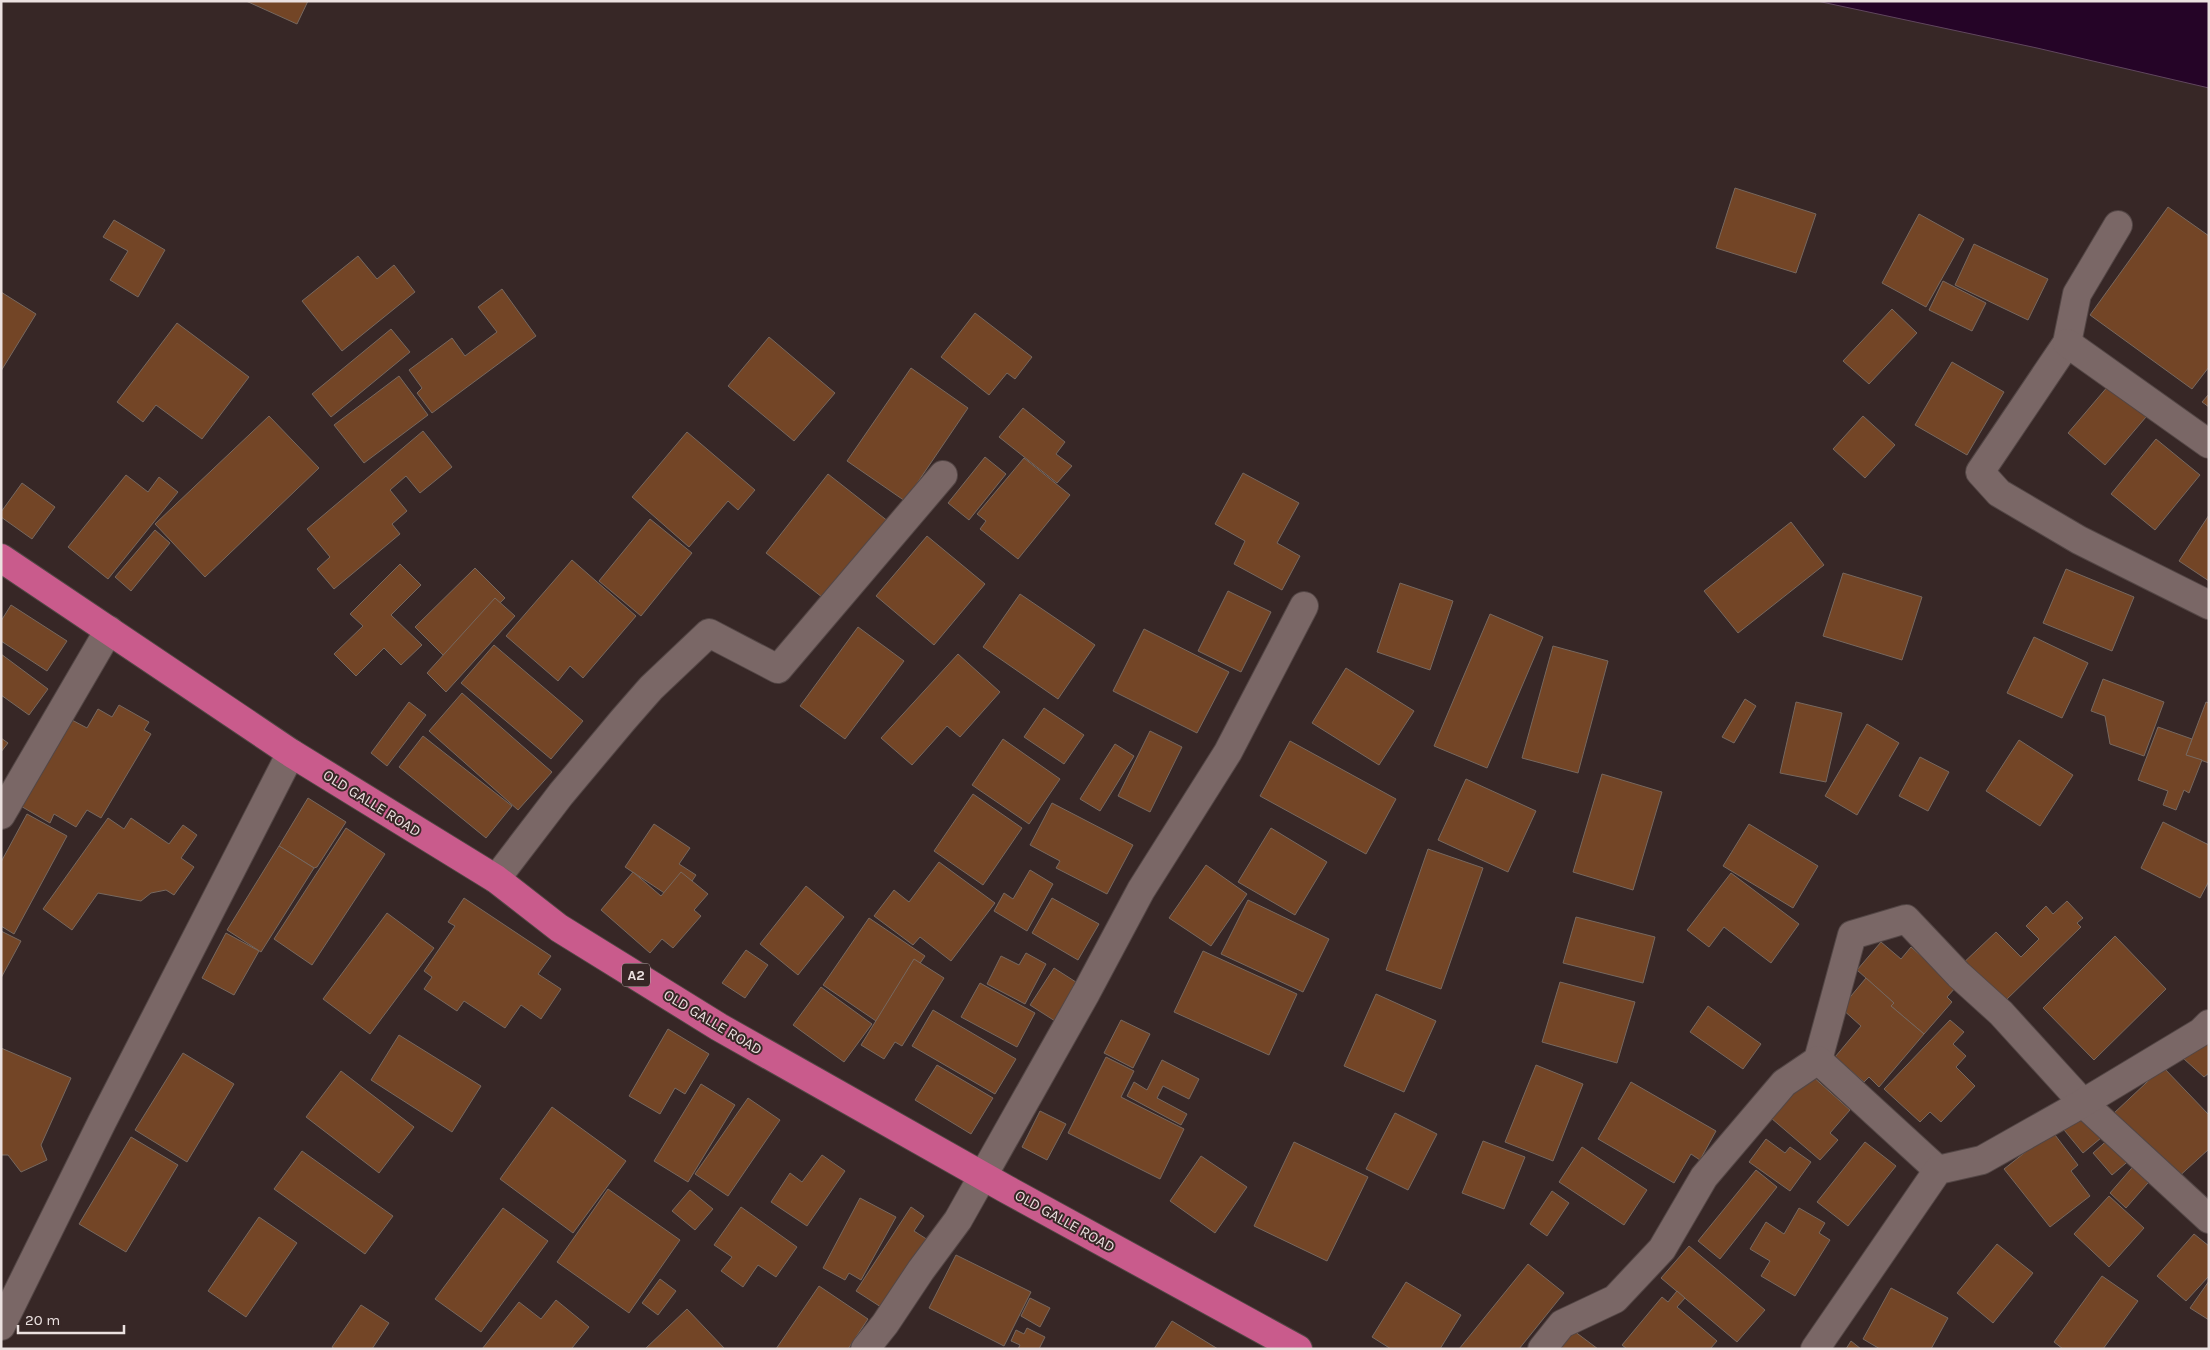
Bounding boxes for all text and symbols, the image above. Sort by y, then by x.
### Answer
street label: OLD GALLE ROAD [320,766,424,840]
road number: A2 [622,964,650,986]
street label: OLD GALLE ROAD [660,985,766,1059]
street label: OLD GALLE ROAD [1012,1186,1118,1256]
scale bar [18,1302,124,1334]
text: 20 m [25,1311,60,1329]

